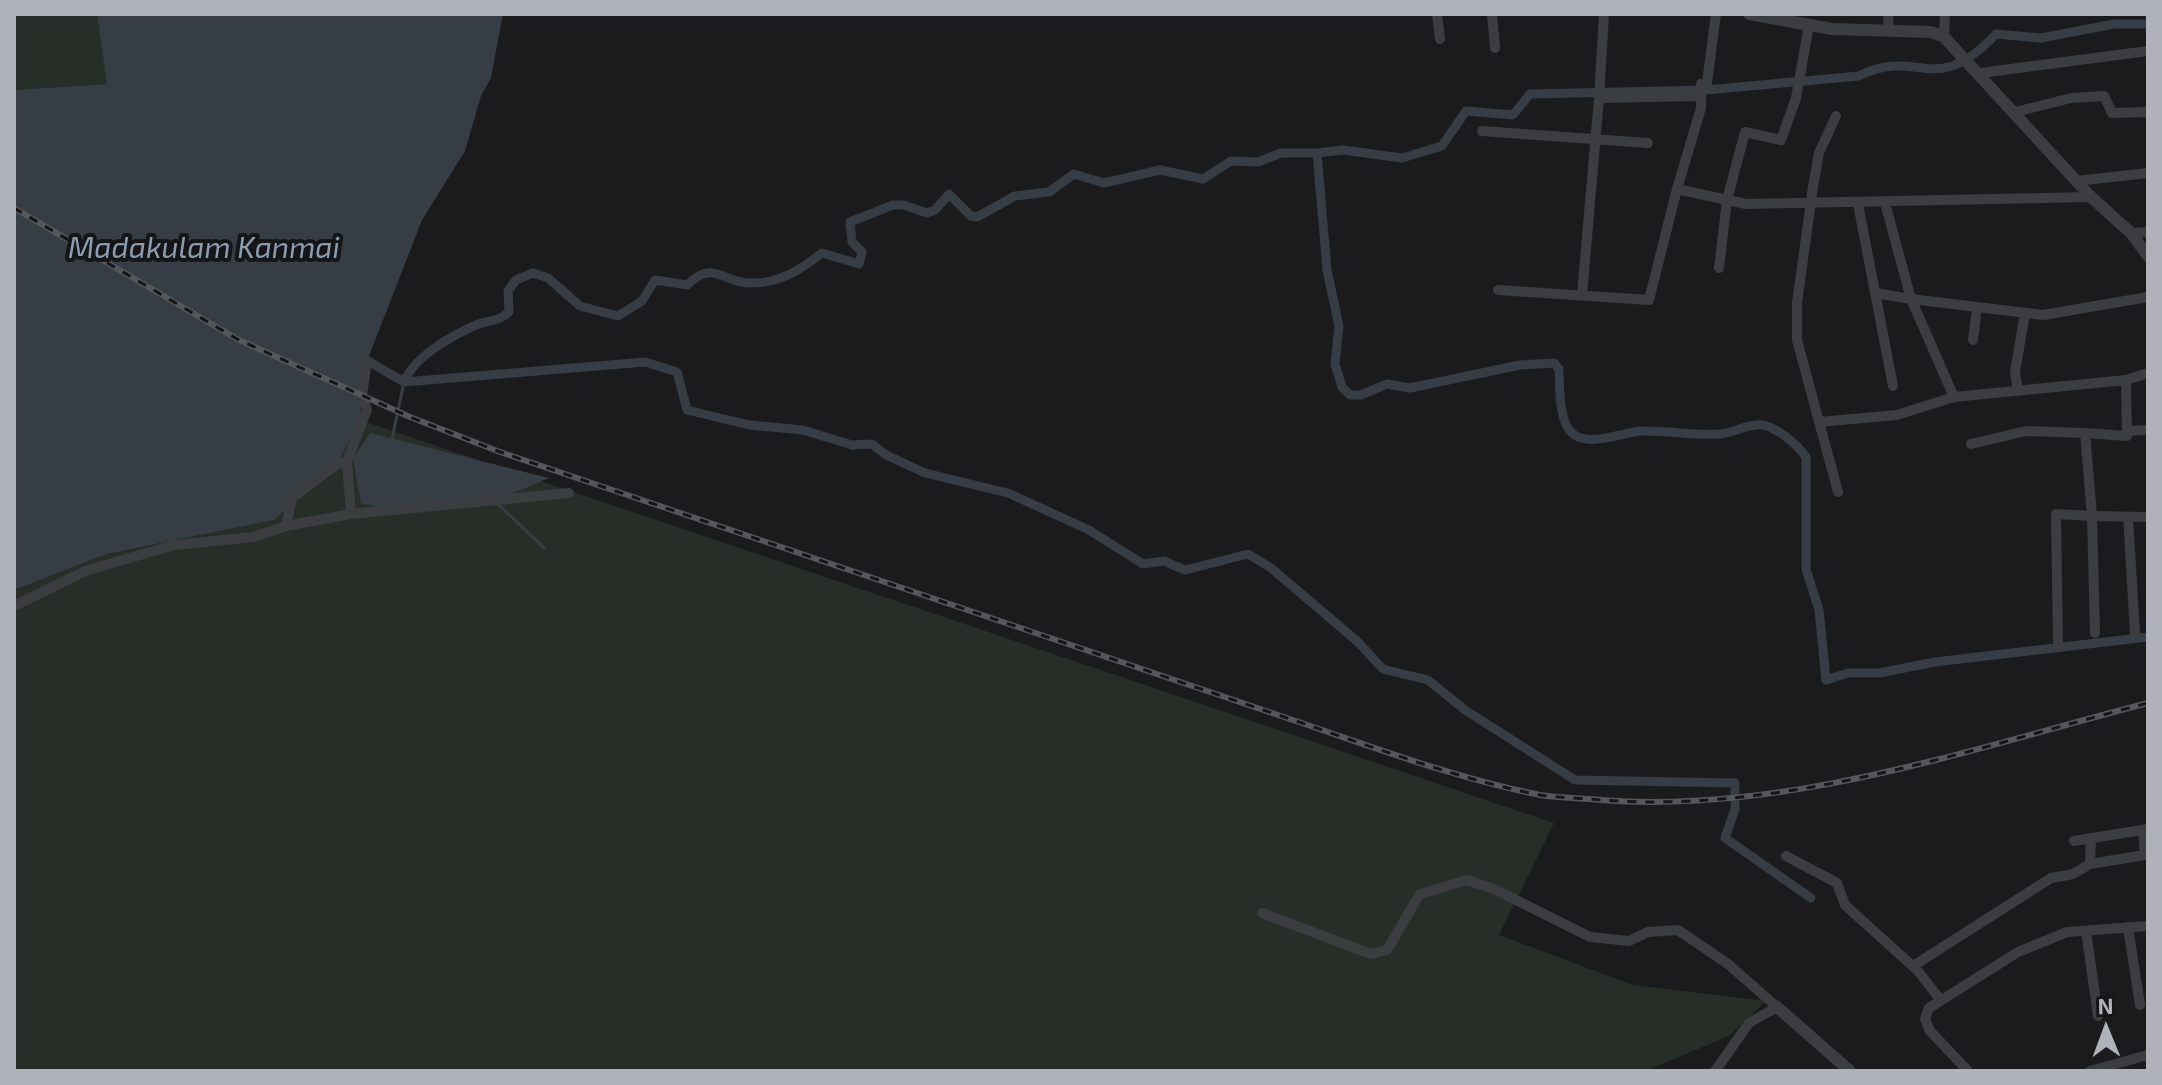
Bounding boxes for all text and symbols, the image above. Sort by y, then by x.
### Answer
water label: Madakulam Kanmai [68,230,340,266]
north arrow [2066,989,2146,1069]
text: N [2097,992,2114,1018]

